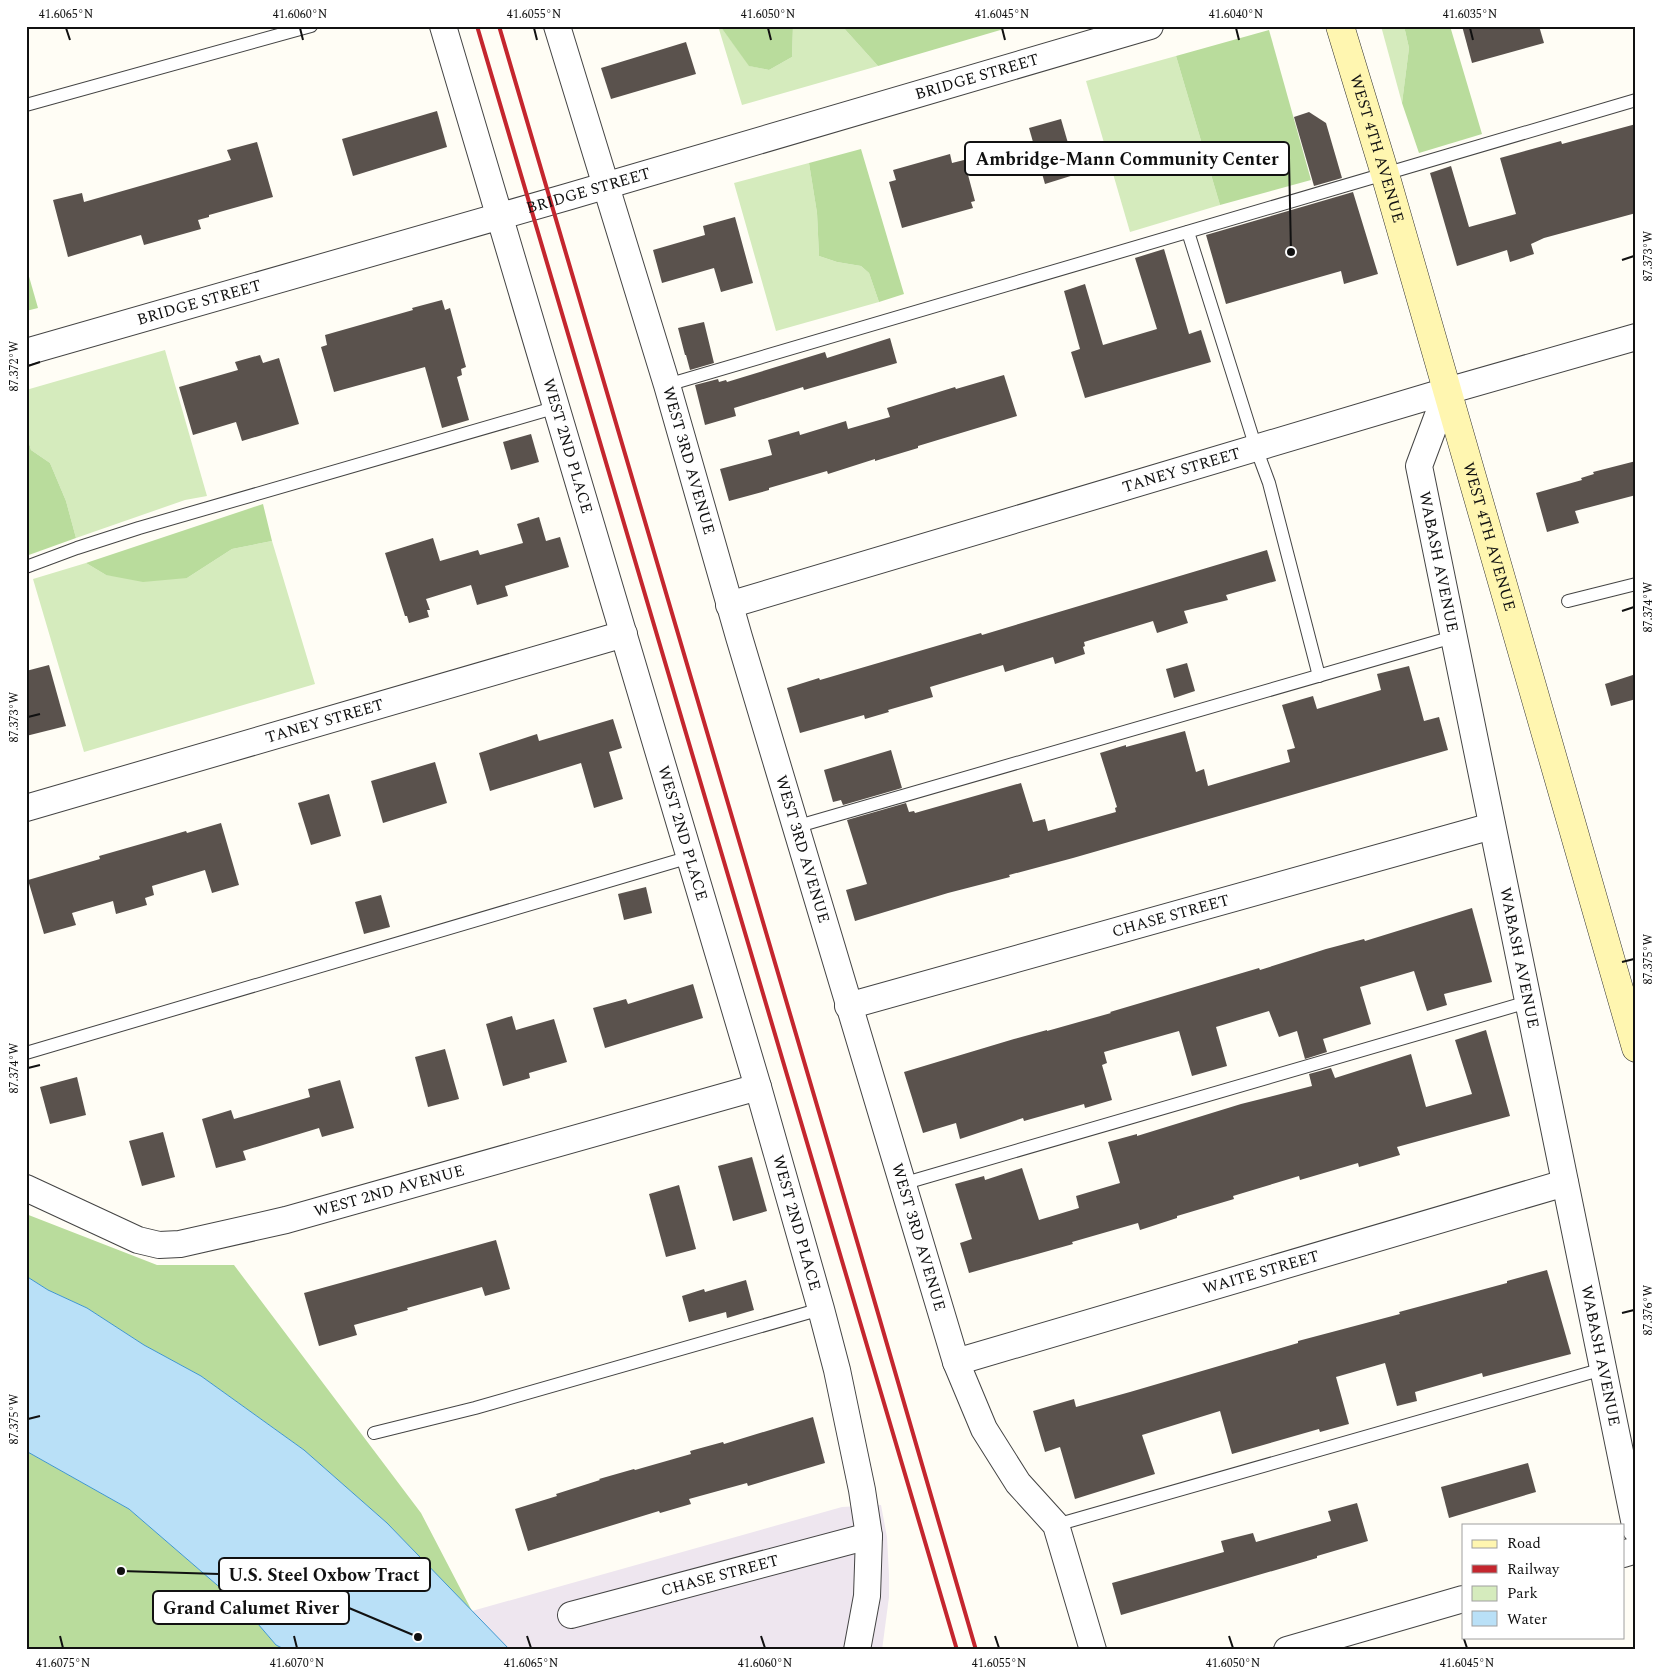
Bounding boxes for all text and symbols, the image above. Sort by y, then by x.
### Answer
text: 41.6065°N [39,5,93,24]
text: 41.6060°N [273,5,327,24]
text: 41.6055°N [507,5,561,24]
text: 41.6050°N [741,5,795,24]
text: 41.6045°N [975,5,1029,24]
text: 41.6040°N [1209,5,1263,24]
text: 41.6035°N [1443,5,1497,24]
street label: BRIDGE STREET [912,47,1042,106]
street label: WEST 4TH AVENUE [1343,71,1410,226]
callout: Ambridge-Mann Community Center [965,142,1289,175]
text: Ambridge-Mann Community Center [975,146,1279,173]
street label: BRIDGE STREET [523,161,653,220]
text: 87.373°W [1639,230,1658,281]
street label: BRIDGE STREET [134,273,264,332]
text: 87.372°W [5,340,24,391]
street label: WEST 2ND PLACE [536,375,599,516]
street label: WEST 3RD AVENUE [656,383,721,538]
street label: TANEY STREET [1119,441,1244,499]
street label: WEST 4TH AVENUE [1456,459,1522,614]
street label: WABASH AVENUE [1412,489,1465,635]
text: 87.374°W [1639,581,1658,632]
text: 87.373°W [5,691,24,742]
street label: TANEY STREET [263,692,387,750]
street label: WEST 2ND PLACE [651,763,714,904]
street label: WEST 3RD AVENUE [769,772,836,926]
street label: WABASH AVENUE [1493,885,1545,1031]
street label: CHASE STREET [1109,888,1232,944]
text: 87.375°W [1639,933,1658,984]
text: 87.374°W [5,1042,24,1093]
street label: WEST 2ND PLACE [766,1152,827,1294]
street label: WEST 2ND AVENUE [311,1158,467,1224]
street label: WEST 3RD AVENUE [885,1160,952,1314]
street label: WAITE STREET [1200,1244,1322,1301]
street label: WABASH AVENUE [1574,1283,1627,1428]
text: 87.376°W [1639,1284,1658,1335]
text: 87.375°W [5,1393,24,1444]
legend [1462,1524,1624,1638]
text: Road [1507,1532,1541,1555]
street label: CHASE STREET [658,1548,782,1603]
callout: U.S. Steel Oxbow Tract [219,1558,430,1591]
text: Railway [1507,1558,1560,1581]
text: U.S. Steel Oxbow Tract [228,1562,420,1589]
text: Park [1507,1582,1538,1605]
callout: Grand Calumet River [153,1591,349,1624]
text: Grand Calumet River [163,1595,339,1622]
text: Water [1507,1608,1547,1631]
text: 41.6075°N [36,1654,90,1673]
text: 41.6070°N [270,1654,324,1673]
text: 41.6065°N [504,1654,558,1673]
text: 41.6060°N [738,1654,792,1673]
text: 41.6055°N [972,1654,1026,1673]
text: 41.6050°N [1206,1654,1260,1673]
text: 41.6045°N [1440,1654,1494,1673]

